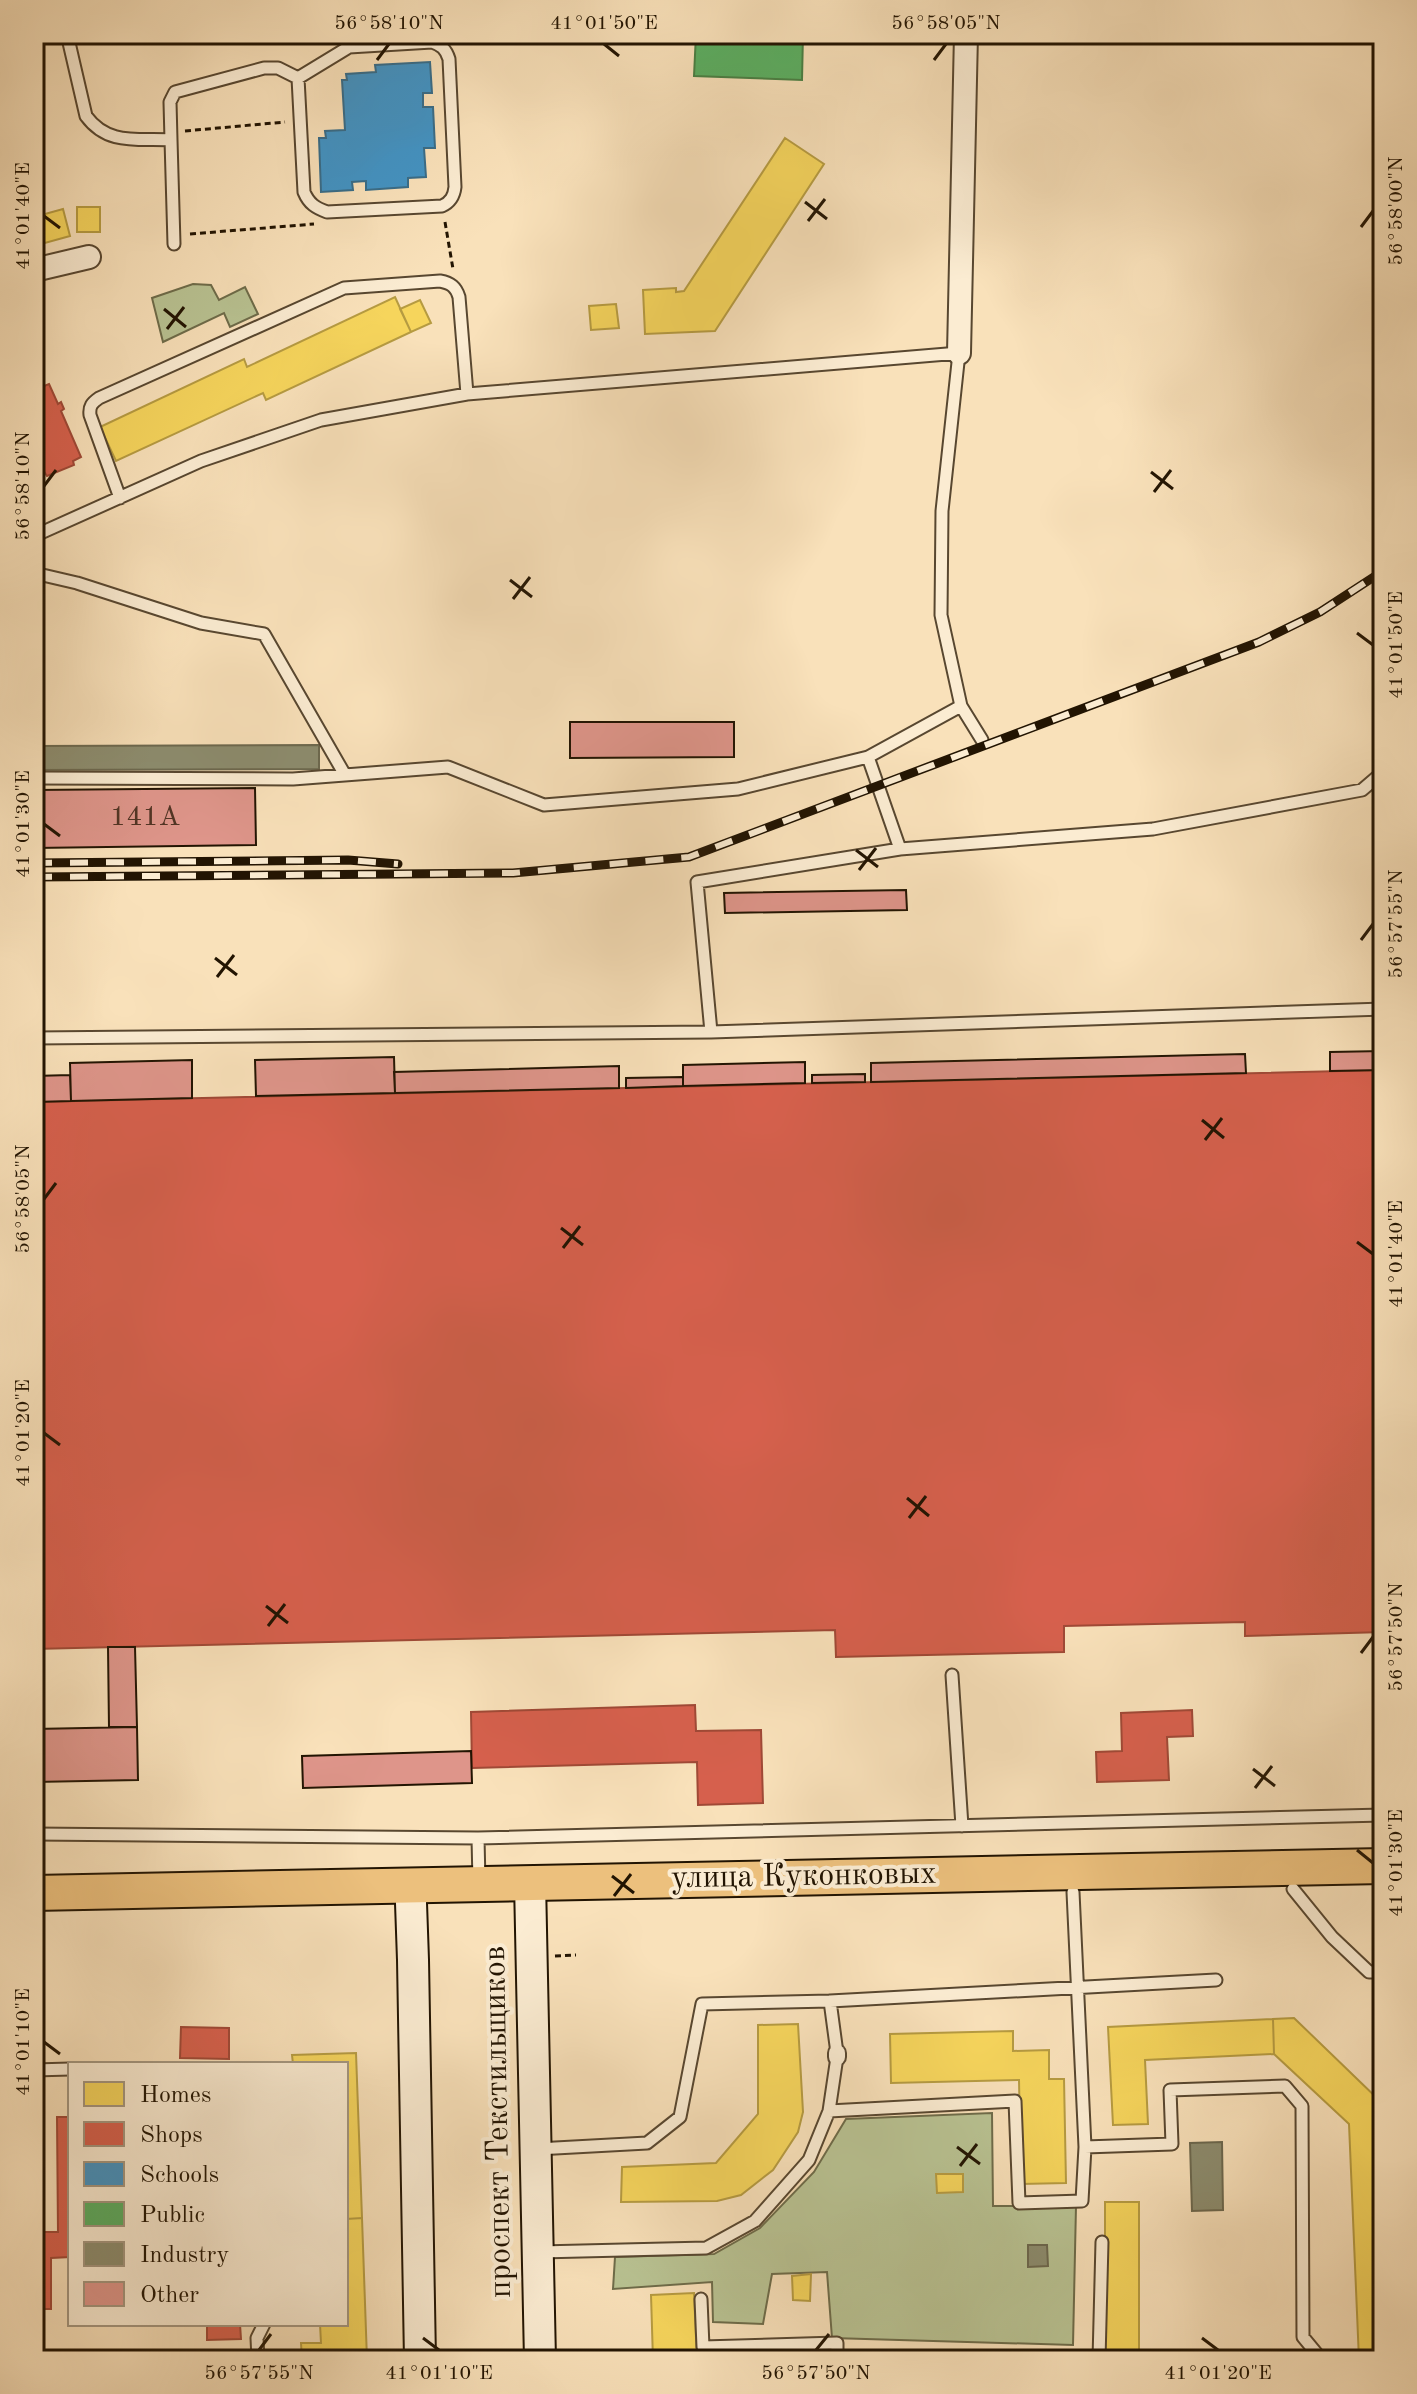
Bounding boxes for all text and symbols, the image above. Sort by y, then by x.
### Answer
text: 56°58'10"N [334,14,444,34]
text: 41°01'50"E [550,14,658,34]
text: 56°58'05"N [891,14,1001,34]
text: 56°58'00"N [1387,156,1407,266]
text: 41°01'40"E [14,162,34,270]
text: 56°58'10"N [14,431,34,541]
text: 41°01'50"E [1387,591,1407,699]
text: 41°01'30"E [14,770,34,878]
house number: 141А [110,804,180,832]
text: 56°57'55"N [1387,869,1407,979]
text: 56°58'05"N [14,1144,34,1254]
text: 41°01'40"E [1387,1200,1407,1308]
text: 41°01'20"E [14,1379,34,1487]
text: 56°57'50"N [1387,1582,1407,1692]
text: 41°01'30"E [1387,1809,1407,1917]
street label: улица Куконковых [671,1859,937,1895]
street label: проспект Текстильщиков [480,1946,518,2298]
text: 41°01'10"E [14,1988,34,2096]
legend [68,2062,348,2326]
text: Homes [140,2084,211,2108]
text: Shops [140,2124,203,2148]
text: Schools [140,2164,219,2188]
text: Public [140,2204,205,2228]
text: Industry [140,2244,229,2268]
text: Other [140,2284,199,2308]
text: 56°57'55"N [204,2364,314,2384]
text: 41°01'10"E [385,2364,493,2384]
text: 56°57'50"N [761,2364,871,2384]
text: 41°01'20"E [1164,2364,1272,2384]

